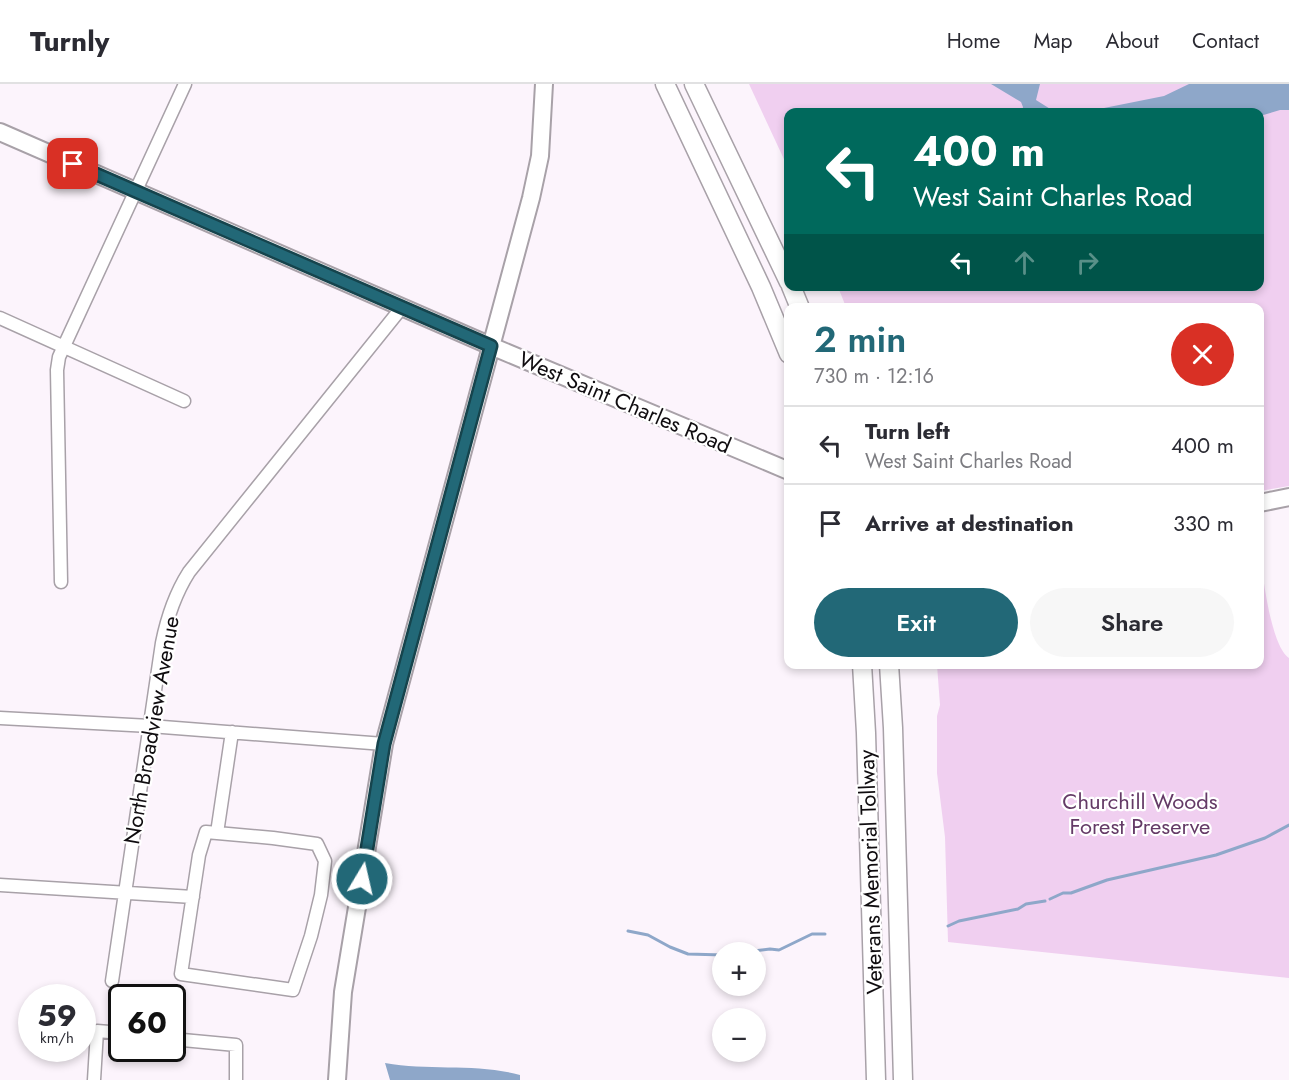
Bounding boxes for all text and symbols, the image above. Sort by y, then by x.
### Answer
text: Turnly [30,21,109,62]
text: Home [947,26,1000,56]
text: Map [1033,26,1073,56]
text: About [1106,26,1159,56]
text: Contact [1192,26,1259,56]
text: 400 m [913,121,1045,182]
icon: left [814,132,892,210]
pin [47,138,98,189]
icon: arrive [56,147,89,180]
text: West Saint Charles Road [913,177,1193,216]
icon: left [945,246,978,279]
icon: ahead [1008,246,1041,279]
icon: right [1071,246,1104,279]
text: 2 min [814,313,906,365]
button: close [1171,323,1234,386]
street label: West Saint Charles Road [514,343,736,461]
text: 730 m · 12:16 [814,362,934,391]
text: Turn left [865,415,950,447]
icon: left [814,429,847,462]
text: 400 m [1171,429,1234,461]
text: West Saint Charles Road [865,447,1072,476]
icon: arrive [814,507,847,540]
text: Arrive at destination [865,507,1074,539]
text: 330 m [1173,507,1234,539]
button: Exit [814,588,1018,657]
button: Share [1030,588,1234,657]
street label: North Broadview Avenue [115,613,187,847]
street label: Veterans Memorial Tollway [850,749,890,995]
park label: Churchill Woods Forest Preserve [1062,785,1218,842]
position arrow [330,847,394,911]
map controls [712,942,766,1062]
button: + [712,942,766,996]
speed limit sign: 60 [108,984,186,1062]
text: 59 [37,994,77,1037]
button: − [712,1008,766,1062]
text: km/h [40,1027,74,1049]

